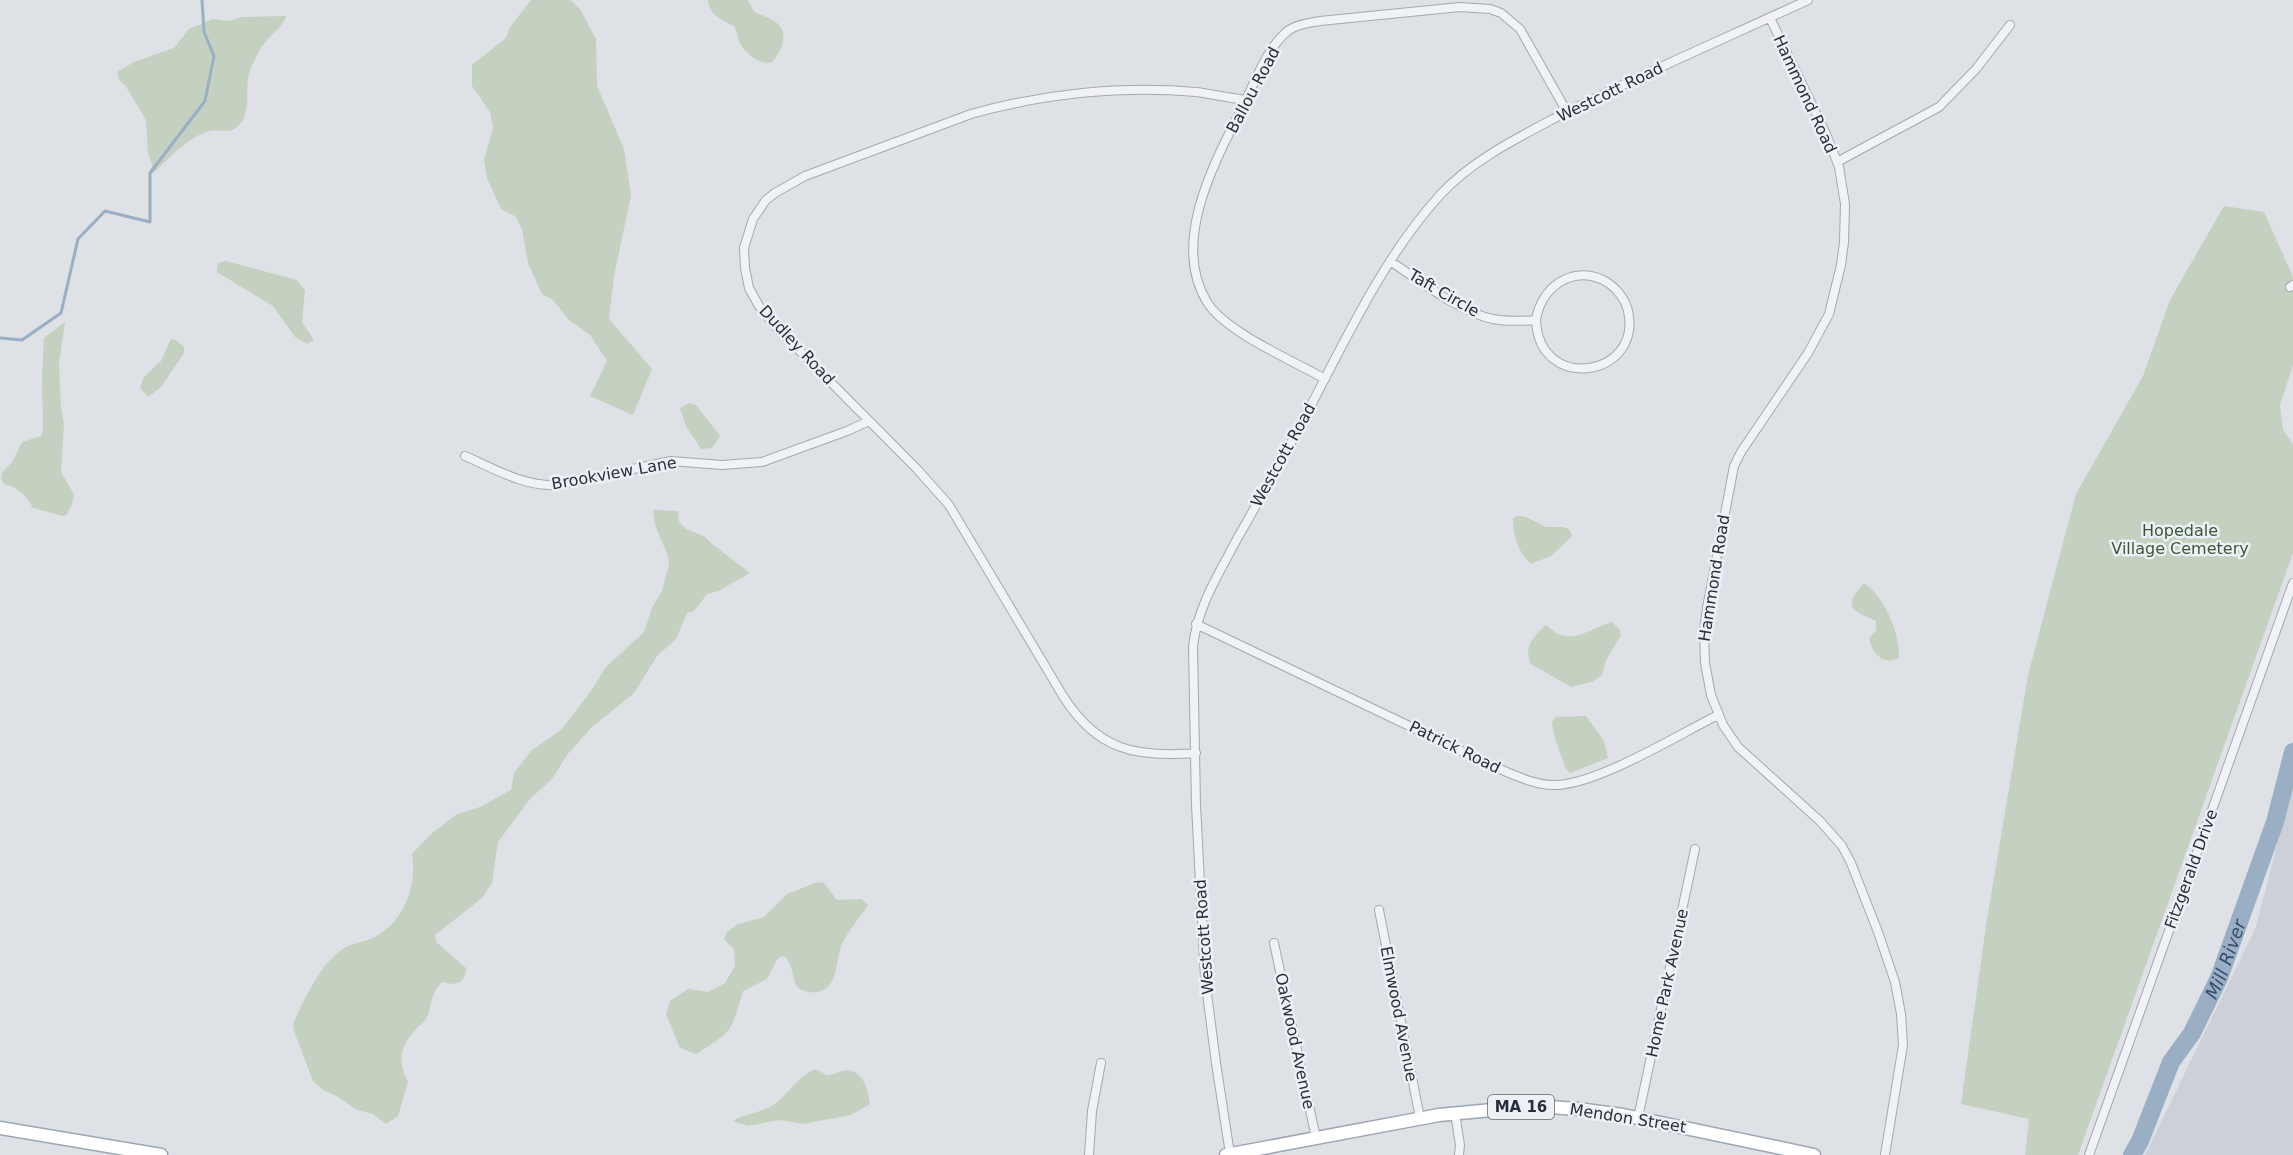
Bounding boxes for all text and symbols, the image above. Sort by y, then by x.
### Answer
street label: Hammond Road [1769,32,1841,156]
street label: Ballou Road [1222,44,1284,136]
street label: Westcott Road [1554,58,1666,126]
street label: Taft Circle [1404,265,1483,321]
street label: Dudley Road [755,301,839,389]
street label: Westcott Road [1247,400,1319,510]
street label: Brookview Lane [550,453,678,493]
street label: Hammond Road [1695,513,1733,643]
park label: Hopedale Village Cemetery [2111,521,2249,558]
street label: Patrick Road [1406,717,1504,777]
street label: Fitzgerald Drive [2161,807,2221,931]
street label: Westcott Road [1190,879,1218,995]
street label: Home Park Avenue [1642,907,1692,1059]
water label: Mill River [2200,915,2250,1002]
street label: Elmwood Avenue [1377,945,1421,1083]
street label: Oakwood Avenue [1271,971,1319,1111]
road number: MA 16 [1488,1095,1554,1119]
street label: Mendon Street [1568,1099,1688,1137]

